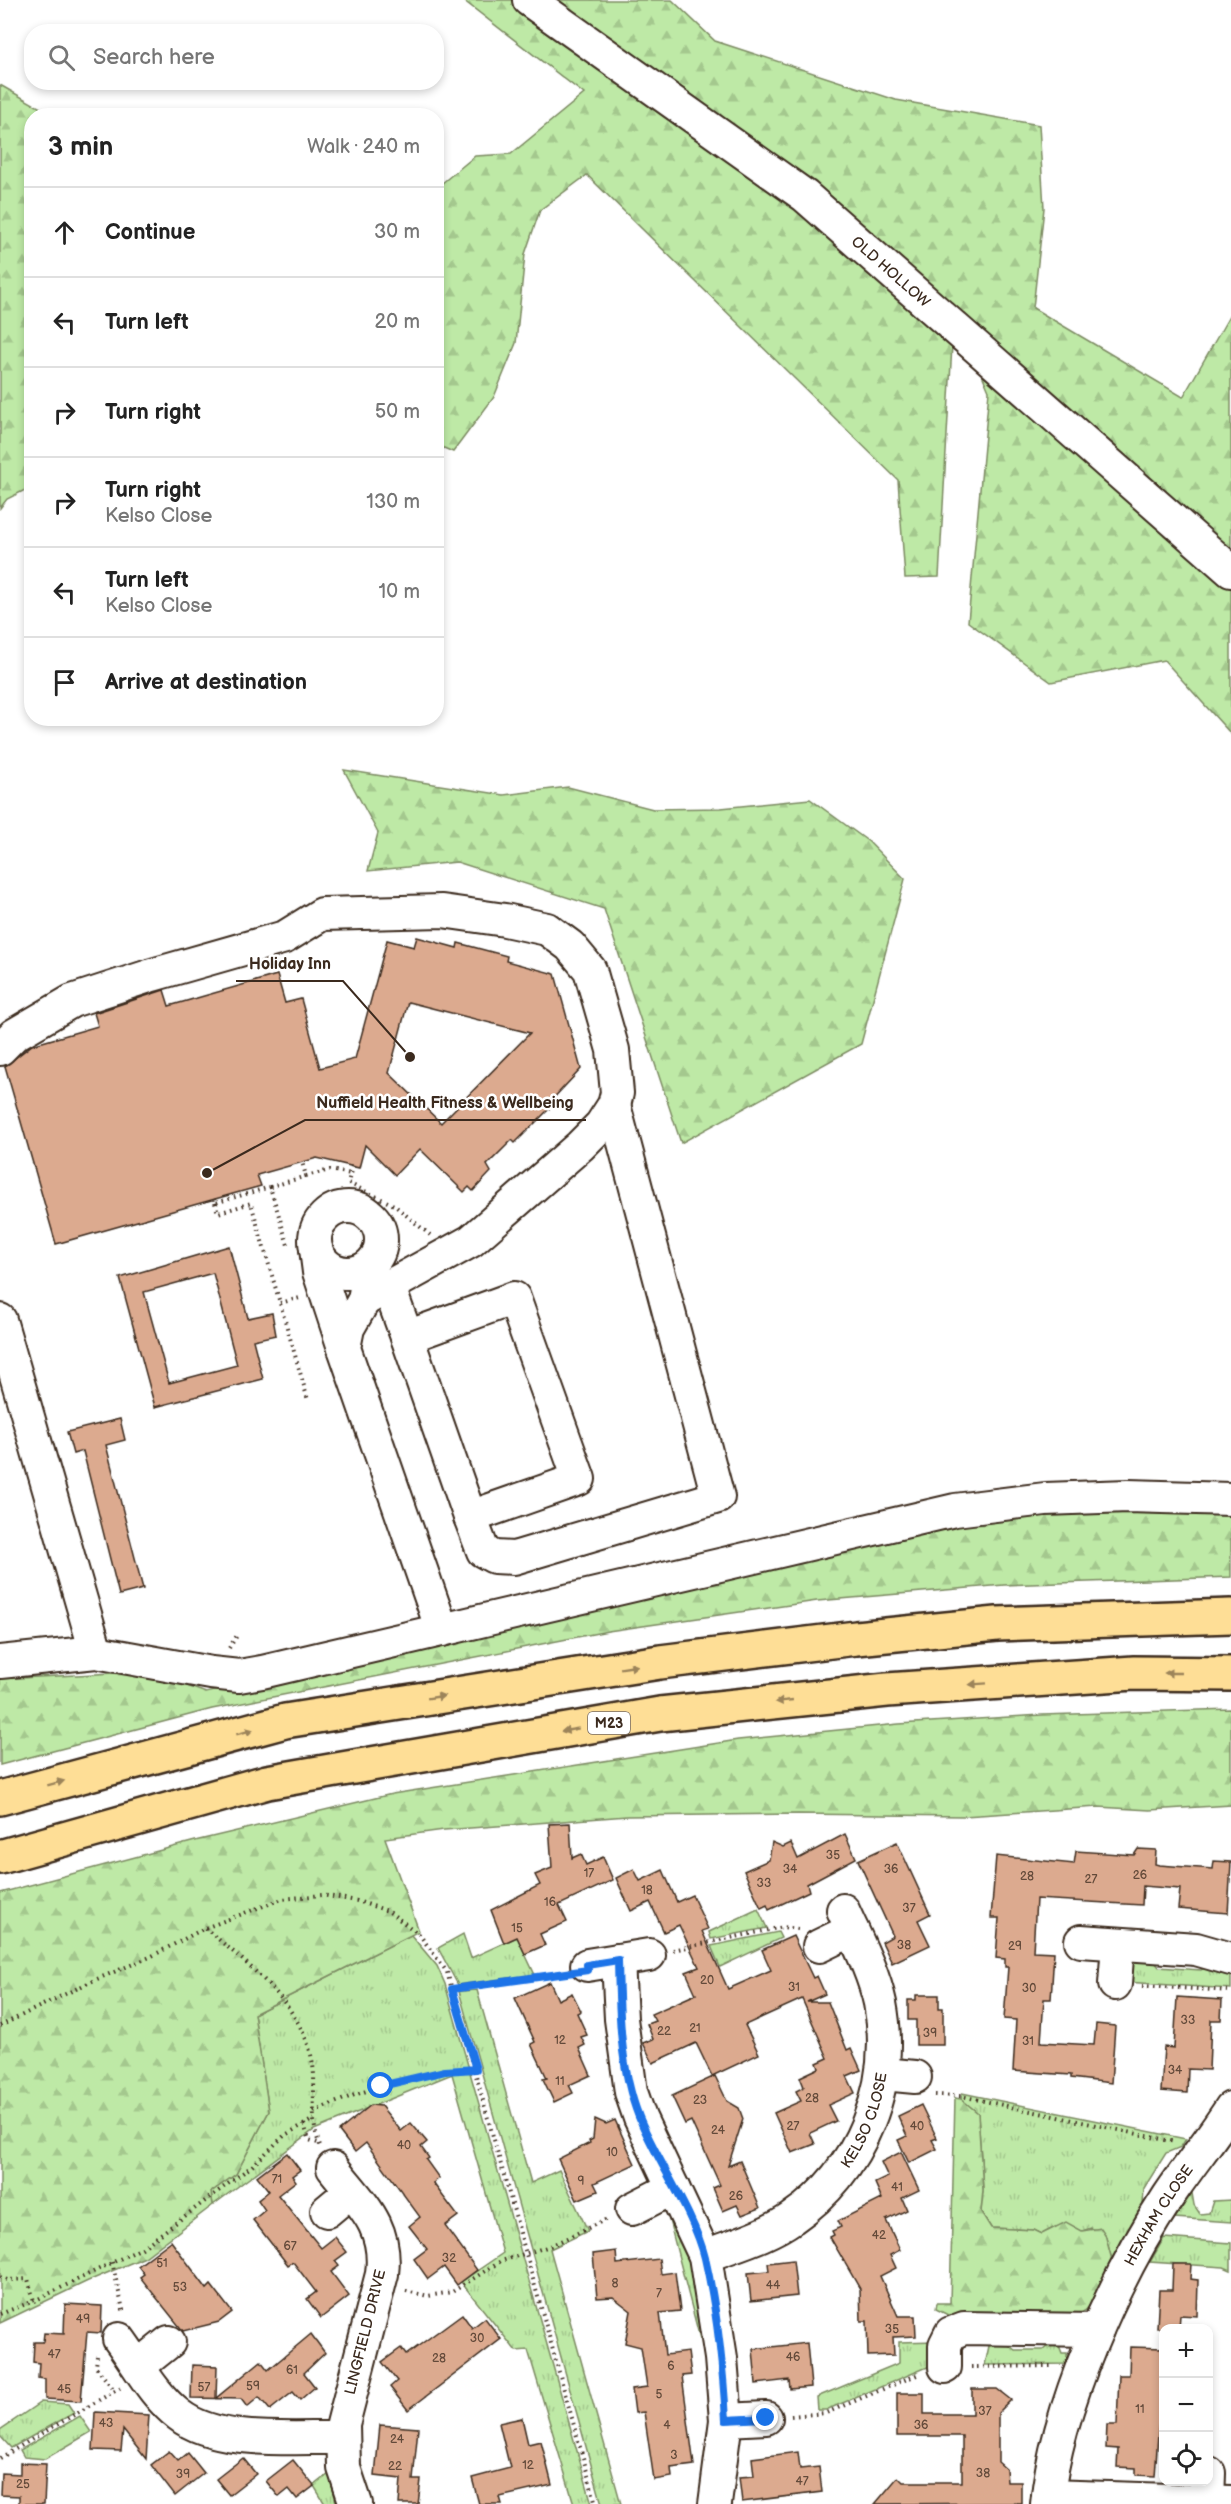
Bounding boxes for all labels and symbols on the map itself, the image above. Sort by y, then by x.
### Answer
street label: OLD HOLLOW [847,232,934,312]
callout: Holiday Inn [236,947,343,981]
text: Holiday Inn [249,955,331,974]
callout: Nuffield Health Fitness & Wellbeing [305,1086,586,1120]
text: Nuffield Health Fitness & Wellbeing [316,1094,574,1113]
one-way arrow [620,1662,639,1671]
one-way arrow [1163,1669,1182,1678]
one-way arrow [968,1679,987,1689]
one-way arrow [427,1693,446,1702]
one-way arrow [774,1696,793,1706]
road number: M23 [588,1712,630,1734]
one-way arrow [560,1726,579,1735]
one-way arrow [236,1727,254,1736]
one-way arrow [48,1778,66,1787]
house number: 35 [826,1848,840,1863]
house number: 34 [783,1862,798,1877]
house number: 36 [884,1862,898,1877]
house number: 17 [584,1866,594,1881]
house number: 26 [1133,1868,1147,1883]
house number: 28 [1020,1869,1034,1884]
house number: 27 [1085,1872,1098,1887]
house number: 33 [757,1876,771,1891]
house number: 18 [641,1883,653,1898]
house number: 16 [544,1895,556,1910]
house number: 37 [902,1901,916,1916]
house number: 15 [511,1921,523,1936]
house number: 38 [897,1938,911,1953]
house number: 29 [1008,1939,1022,1954]
house number: 20 [700,1973,714,1988]
house number: 31 [788,1980,800,1995]
house number: 30 [1022,1981,1036,1996]
house number: 33 [1181,2013,1195,2028]
house number: 21 [689,2021,701,2036]
house number: 22 [657,2024,671,2039]
house number: 39 [923,2026,937,2041]
house number: 12 [554,2033,566,2048]
house number: 31 [1022,2034,1034,2049]
house number: 34 [1168,2063,1183,2078]
street label: KELSO CLOSE [837,2071,892,2172]
route start [367,2072,393,2098]
house number: 11 [555,2074,565,2089]
house number: 28 [805,2091,819,2106]
house number: 23 [693,2093,707,2108]
house number: 27 [787,2119,800,2134]
house number: 40 [910,2119,924,2134]
house number: 24 [711,2123,726,2138]
house number: 40 [397,2138,411,2153]
house number: 10 [606,2145,618,2160]
street label: HEXHAM CLOSE [1120,2161,1198,2269]
house number: 71 [272,2172,282,2187]
house number: 9 [578,2174,585,2189]
house number: 41 [891,2180,903,2195]
house number: 26 [729,2189,743,2204]
house number: 42 [872,2228,886,2243]
house number: 67 [283,2239,297,2254]
house number: 32 [442,2251,456,2266]
house number: 51 [156,2256,168,2271]
street label: LINGFIELD DRIVE [341,2267,390,2397]
house number: 8 [612,2276,619,2291]
house number: 44 [766,2278,781,2293]
house number: 53 [173,2280,187,2295]
house number: 7 [656,2286,662,2301]
house number: 49 [76,2312,90,2327]
house number: 35 [885,2322,899,2337]
house number: 30 [470,2331,484,2346]
house number: 47 [47,2347,61,2362]
house number: 46 [786,2350,800,2365]
house number: 28 [432,2351,446,2366]
house number: 6 [667,2359,675,2374]
house number: 61 [286,2363,298,2378]
house number: 59 [246,2379,260,2394]
house number: 57 [198,2380,210,2395]
house number: 45 [57,2382,71,2397]
house number: 5 [656,2387,663,2402]
house number: 11 [1135,2402,1145,2417]
route end [752,2404,778,2430]
house number: 37 [978,2404,992,2419]
house number: 43 [99,2416,113,2431]
house number: 4 [663,2418,671,2433]
house number: 36 [914,2418,928,2433]
house number: 24 [390,2432,405,2447]
house number: 3 [670,2448,678,2463]
house number: 12 [522,2458,534,2473]
house number: 22 [388,2459,402,2474]
house number: 38 [976,2466,990,2481]
house number: 39 [176,2467,190,2482]
house number: 47 [795,2474,809,2489]
house number: 25 [16,2477,30,2492]

